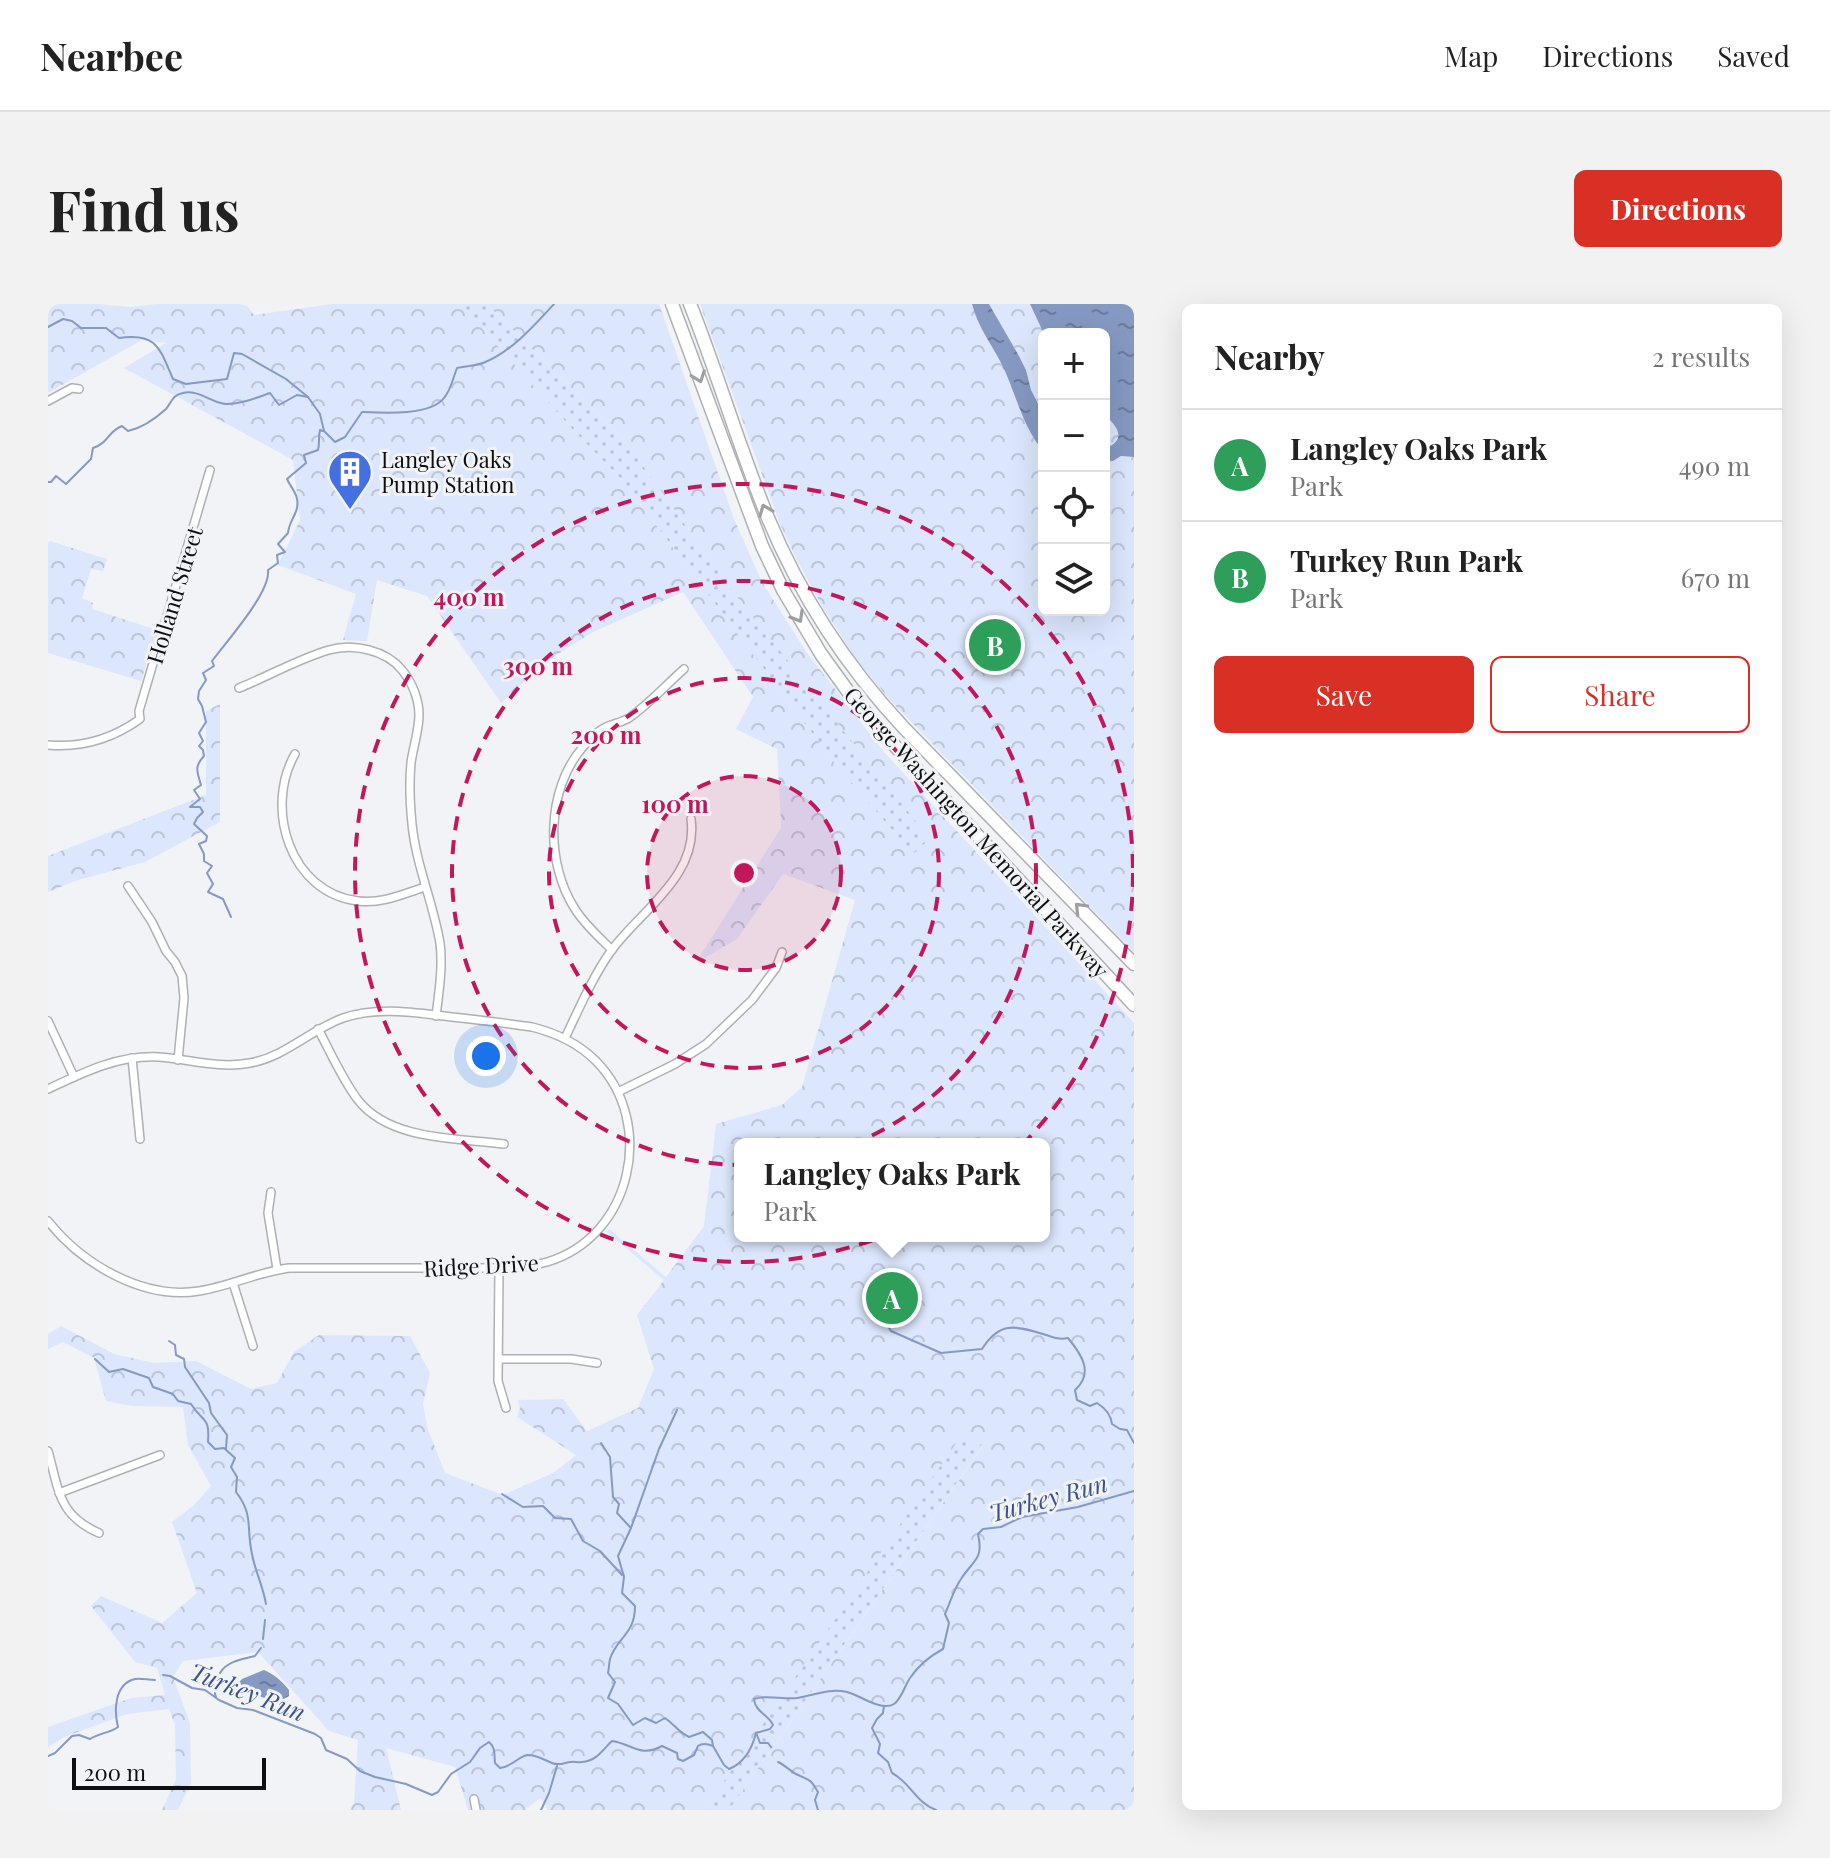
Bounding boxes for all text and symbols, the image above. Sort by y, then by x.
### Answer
text: Nearbee [40,30,183,81]
text: Map [1444,37,1498,74]
text: Directions [1542,37,1673,74]
text: Saved [1717,37,1790,74]
button: Directions [1574,170,1782,247]
text: Find us [48,171,240,246]
map controls [1038,328,1110,616]
button: + [1038,328,1110,400]
text: Nearby [1214,333,1325,379]
text: 2 results [1652,339,1750,374]
one-way arrow [689,369,706,383]
button: − [1038,400,1110,472]
text: Langley Oaks Park [1290,428,1547,468]
place label: Langley Oaks Pump Station [381,444,515,499]
building icon: Langley Oaks Pump Station [326,448,374,511]
text: A [1231,448,1249,483]
text: 490 m [1679,448,1750,483]
text: Park [1290,468,1343,503]
button: locate [1038,472,1110,544]
one-way arrow [758,503,775,517]
street label: Holland Street [139,522,209,667]
text: Turkey Run Park [1290,540,1523,580]
button: layers [1038,544,1110,616]
text: B [1231,560,1249,595]
text: 670 m [1681,560,1750,595]
text: 400 m [434,580,505,612]
text: Park [1290,580,1343,615]
one-way arrow [788,608,804,623]
pin: B [969,615,1021,675]
text: 300 m [503,649,573,681]
button: Save [1214,656,1474,733]
button: Share [1490,656,1750,733]
street label: George Washington Memorial Parkway [838,680,1116,984]
text: 200 m [571,718,642,750]
text: 100 m [641,787,709,819]
centre of rings [730,859,758,887]
one-way arrow [1074,903,1089,917]
your location [466,1036,506,1076]
popup [734,1138,1050,1242]
text: Langley Oaks Park [764,1153,1020,1193]
text: Park [764,1193,817,1228]
street label: Ridge Drive [423,1247,539,1283]
pin: A [866,1268,918,1328]
water label: Turkey Run [985,1466,1111,1528]
water label: Turkey Run [186,1654,310,1728]
scale bar [72,1754,266,1790]
text: 200 m [84,1757,146,1787]

